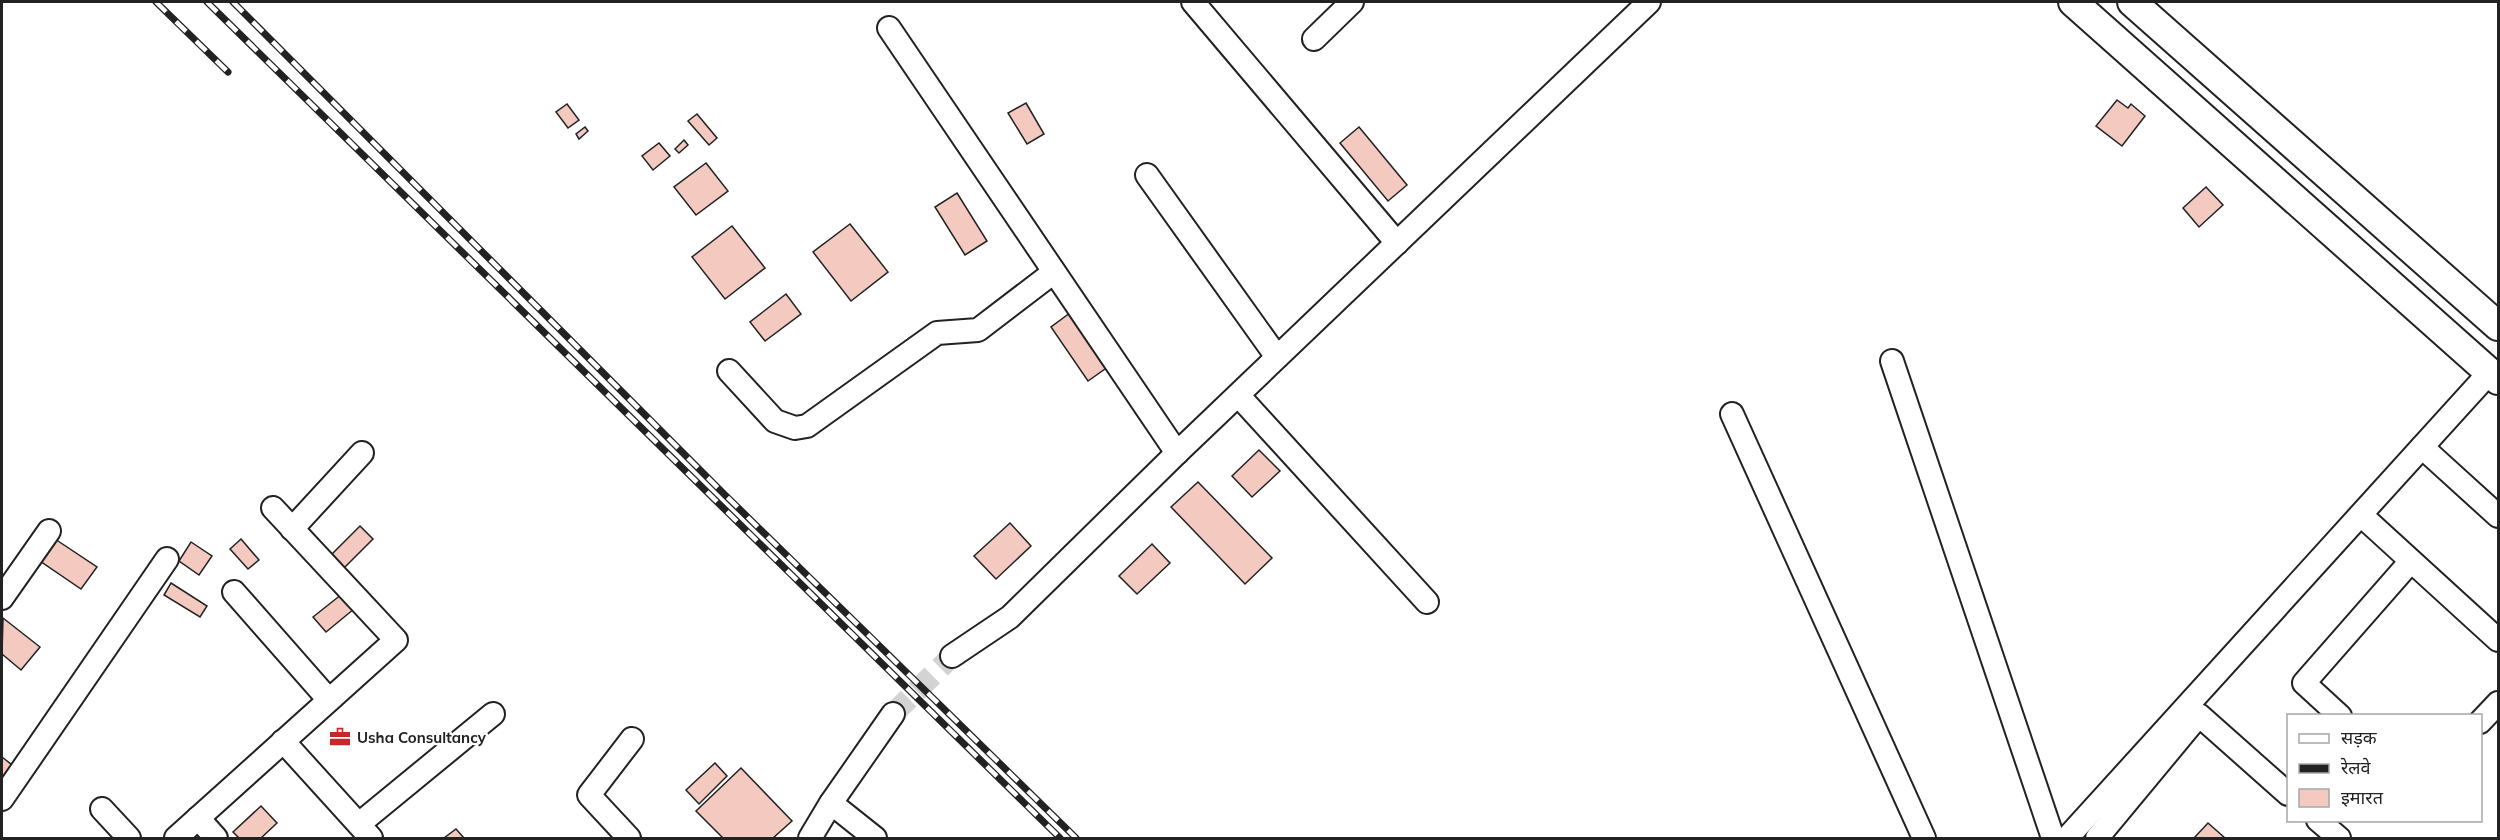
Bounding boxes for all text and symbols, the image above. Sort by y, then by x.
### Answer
legend [2287,714,2482,822]
office icon: Usha Consultancy [328,725,352,749]
text: सड़क [2341,726,2378,749]
place label: Usha Consultancy [357,728,487,747]
text: रेलवे [2340,756,2372,779]
text: इमारत [2341,786,2384,809]

